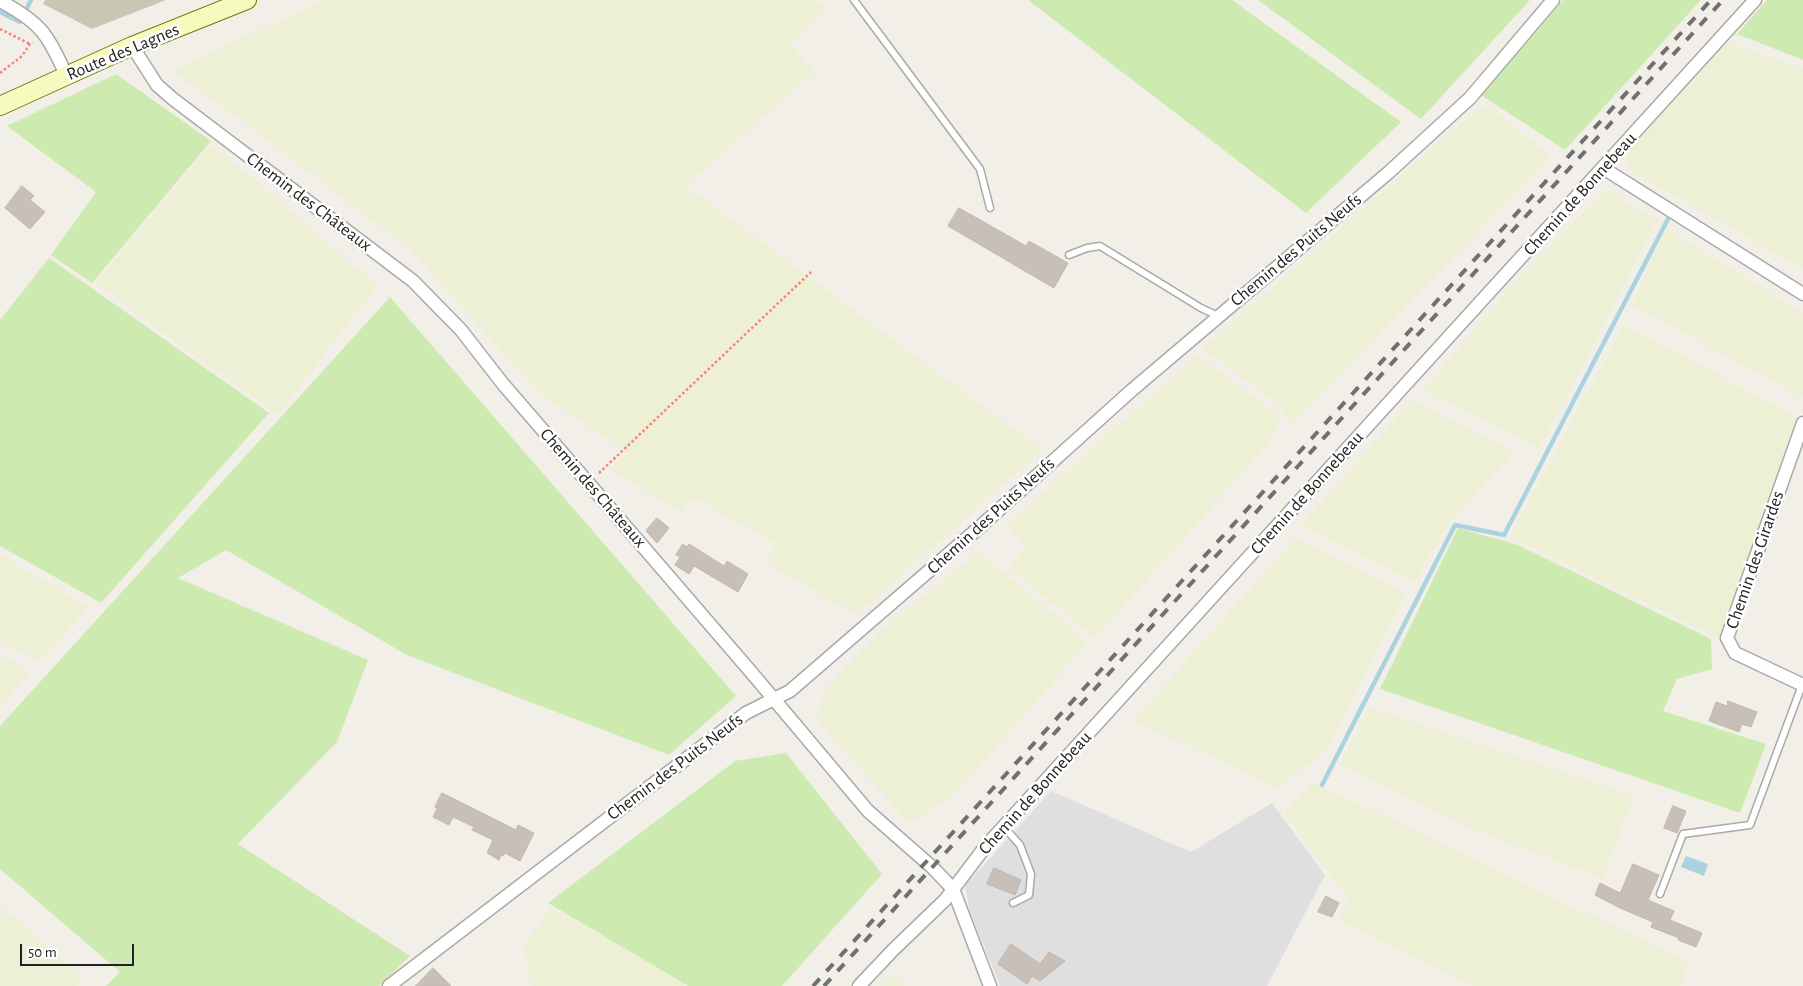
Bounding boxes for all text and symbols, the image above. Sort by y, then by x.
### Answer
street label: Route des Lagnes [63,19,183,85]
street label: Chemin de Bonnebeau [1519,128,1641,260]
street label: Chemin des Châteaux [242,148,376,256]
street label: Chemin des Puits Neufs [1226,189,1366,311]
street label: Chemin des Châteaux [535,424,651,552]
street label: Chemin de Bonnebeau [1246,427,1368,559]
street label: Chemin des Puits Neufs [923,453,1059,579]
street label: Chemin des Girardes [1721,488,1789,632]
street label: Chemin des Puits Neufs [603,709,747,825]
street label: Chemin de Bonnebeau [974,727,1096,859]
scale bar [22,934,136,966]
text: 50 m [28,945,57,960]

